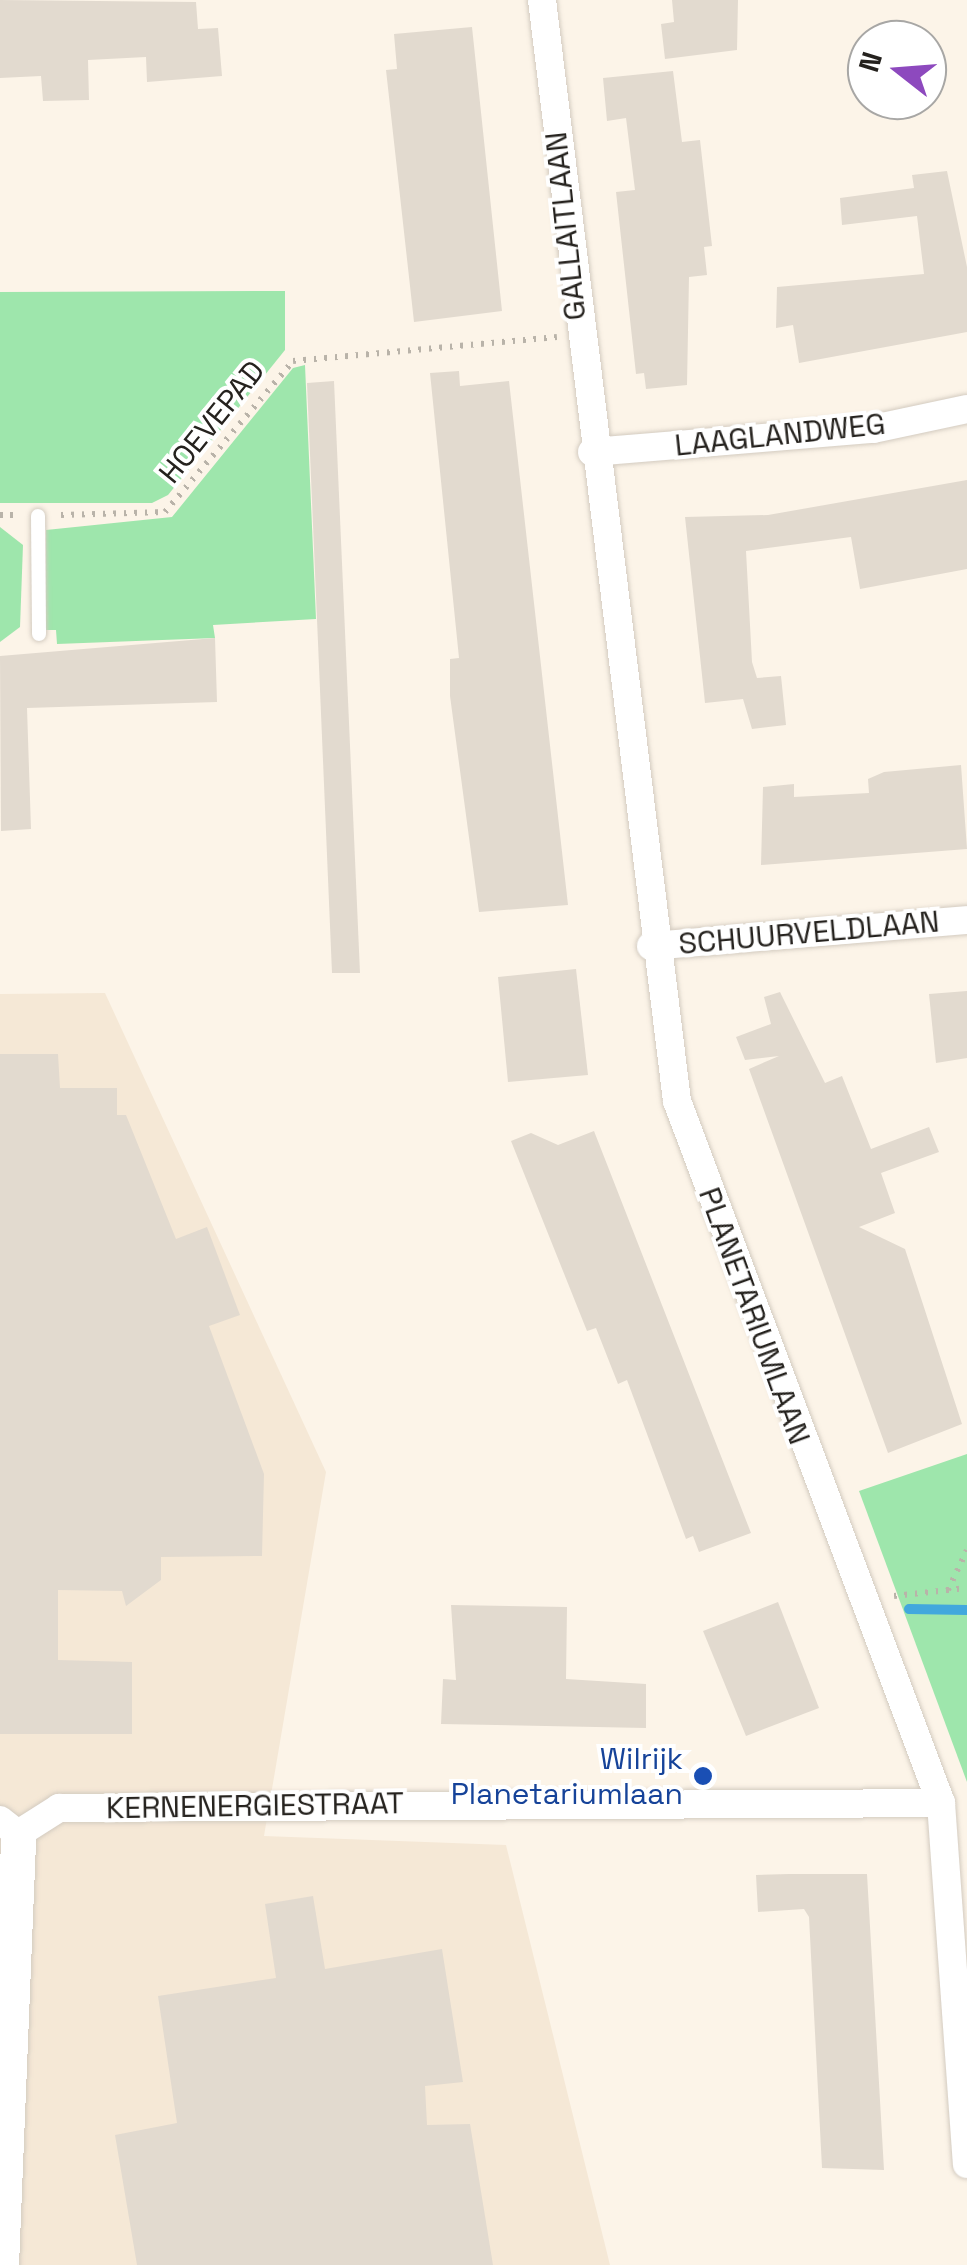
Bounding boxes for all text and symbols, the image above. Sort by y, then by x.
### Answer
north arrow [847,20,947,120]
text: N [850,48,890,76]
street label: GALLAITLAAN [538,130,594,322]
street label: HOEVEPAD [152,353,272,491]
street label: LAAGLANDWEG [673,406,887,464]
street label: SCHUURVELDLAAN [677,904,941,962]
street label: PLANETARIUMLAAN [691,1183,817,1449]
place label: Wilrijk Planetariumlaan [451,1741,683,1812]
marker: Wilrijk Planetariumlaan [692,1765,714,1787]
street label: KERNENERGIESTRAAT [106,1785,404,1827]

